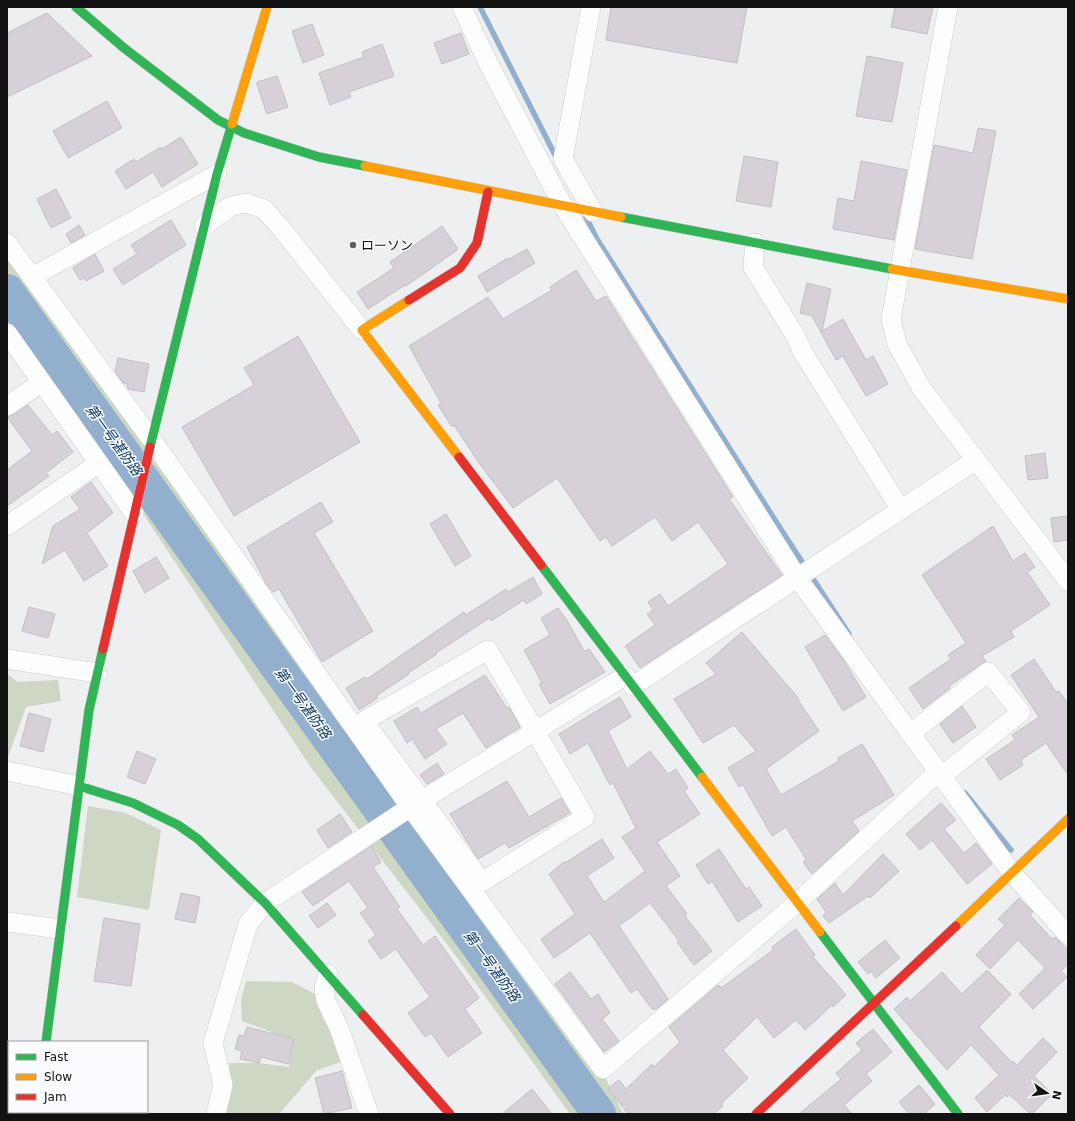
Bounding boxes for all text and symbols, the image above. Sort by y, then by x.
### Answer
place label: ローソン [361,238,413,253]
marker: ローソン [348,240,358,250]
water label: 第一号湛防路 [83,401,146,479]
water label: 第一号湛防路 [272,664,335,742]
water label: 第一号湛防路 [461,927,524,1005]
legend [8,1041,148,1113]
text: Fast [44,1050,68,1064]
text: Slow [44,1070,72,1084]
north arrow [1027,1073,1067,1113]
text: N [1049,1089,1064,1101]
text: Jam [43,1090,67,1104]

